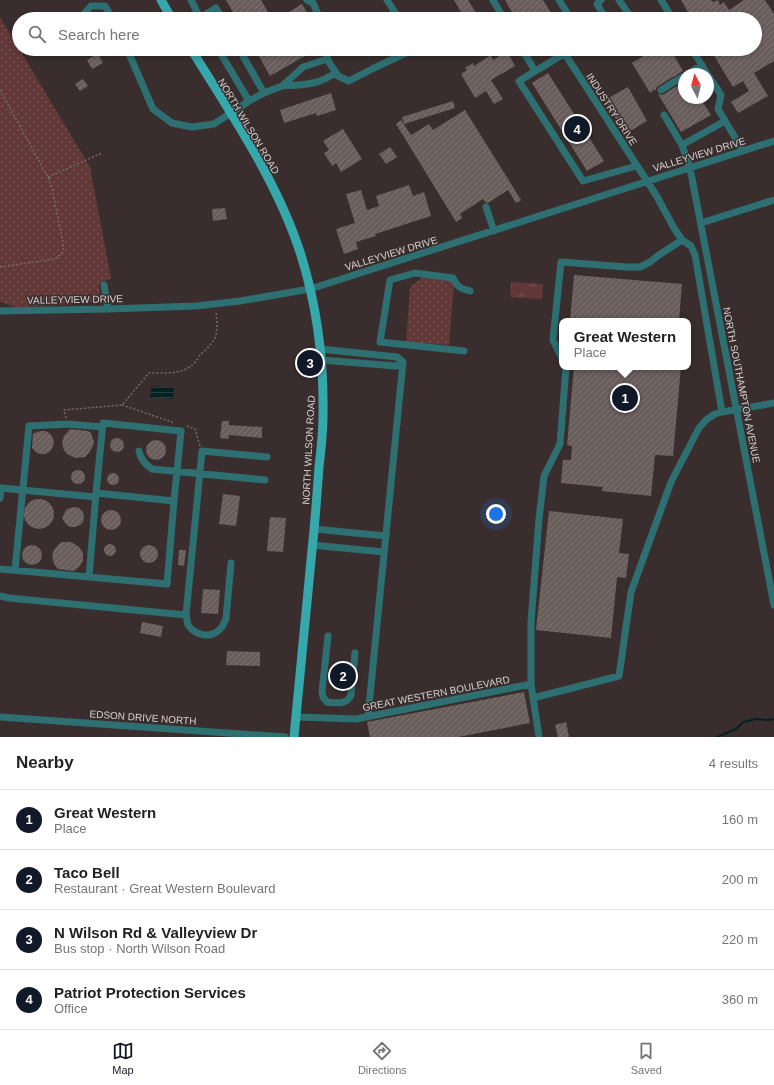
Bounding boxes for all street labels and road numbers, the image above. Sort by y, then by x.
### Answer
street label: INDUSTRY DRIVE [584,71,639,148]
street label: NORTH WILSON ROAD [216,77,281,176]
street label: VALLEYVIEW DRIVE [652,135,747,174]
street label: VALLEYVIEW DRIVE [344,234,439,273]
street label: VALLEYVIEW DRIVE [27,293,123,306]
street label: NORTH SOUTHAMPTON AVENUE [721,306,762,464]
street label: NORTH WILSON ROAD [300,395,317,505]
street label: GREAT WESTERN BOULEVARD [361,674,511,713]
street label: EDSON DRIVE NORTH [89,708,197,727]

